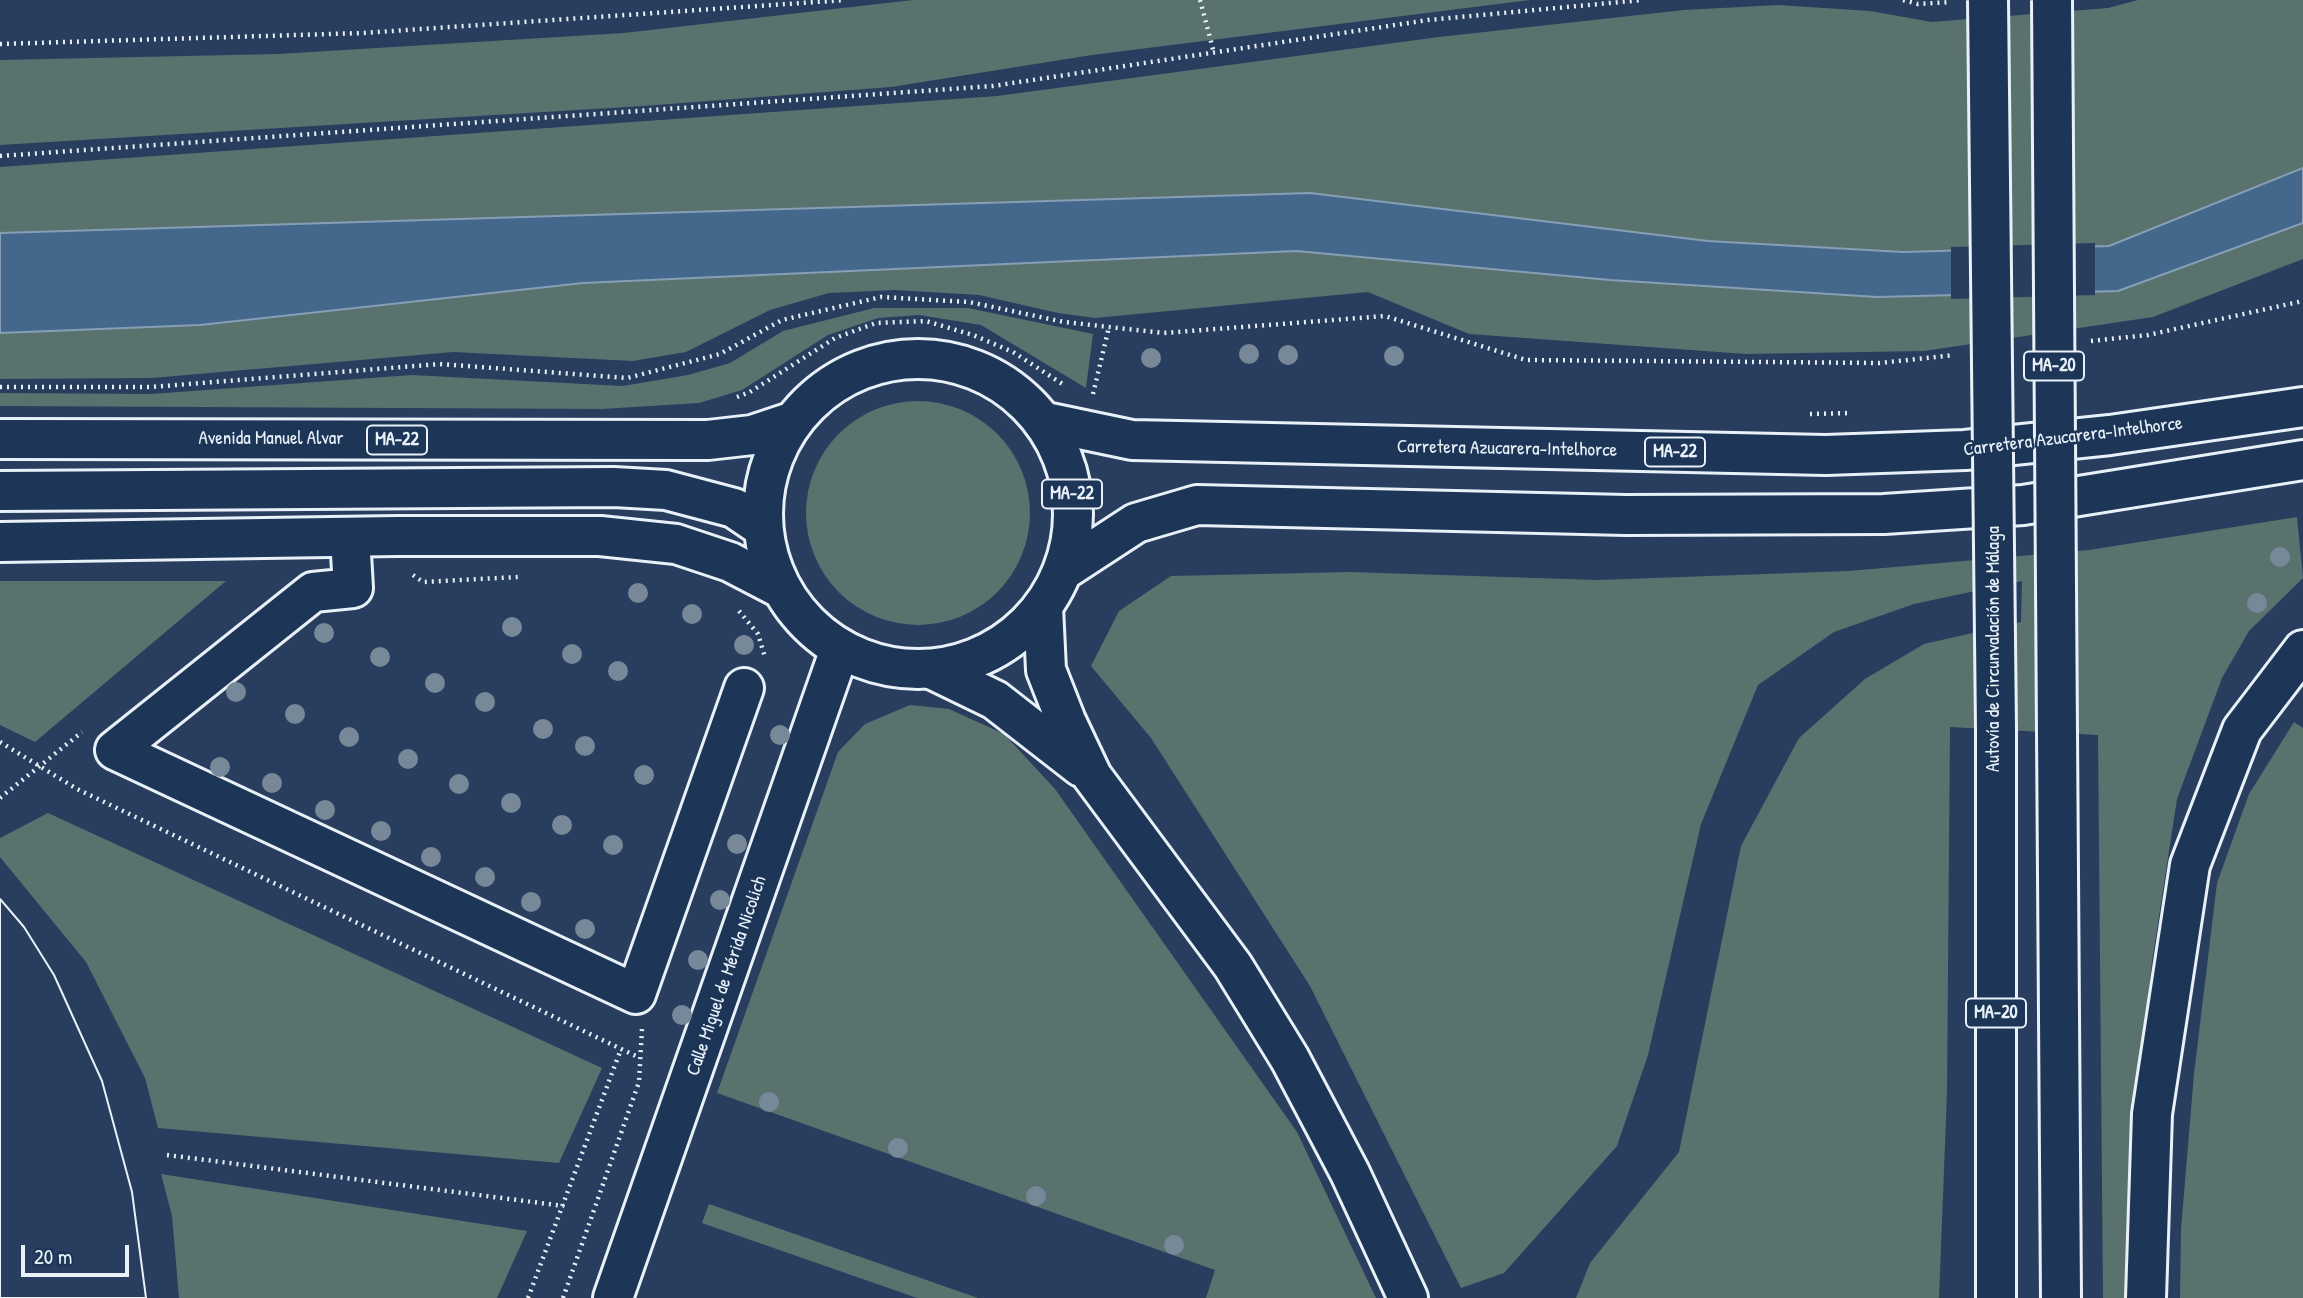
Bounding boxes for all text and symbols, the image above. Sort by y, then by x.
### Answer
road number: MA-20 [2024,352,2084,380]
street label: Carretera Azucarera-Intelhorce [1962,412,2184,462]
road number: MA-22 [367,426,427,454]
street label: Avenida Manuel Alvar [198,428,344,450]
street label: Carretera Azucarera-Intelhorce [1397,436,1617,462]
road number: MA-22 [1645,438,1705,466]
road number: MA-22 [1042,480,1102,508]
street label: Autovía de Circunvalación de Málaga [1983,526,2005,772]
street label: Calle Miguel de Mérida Nicolich [682,873,772,1079]
road number: MA-20 [1966,998,2026,1028]
scale bar [24,1232,133,1276]
text: 20 m [34,1242,72,1271]

